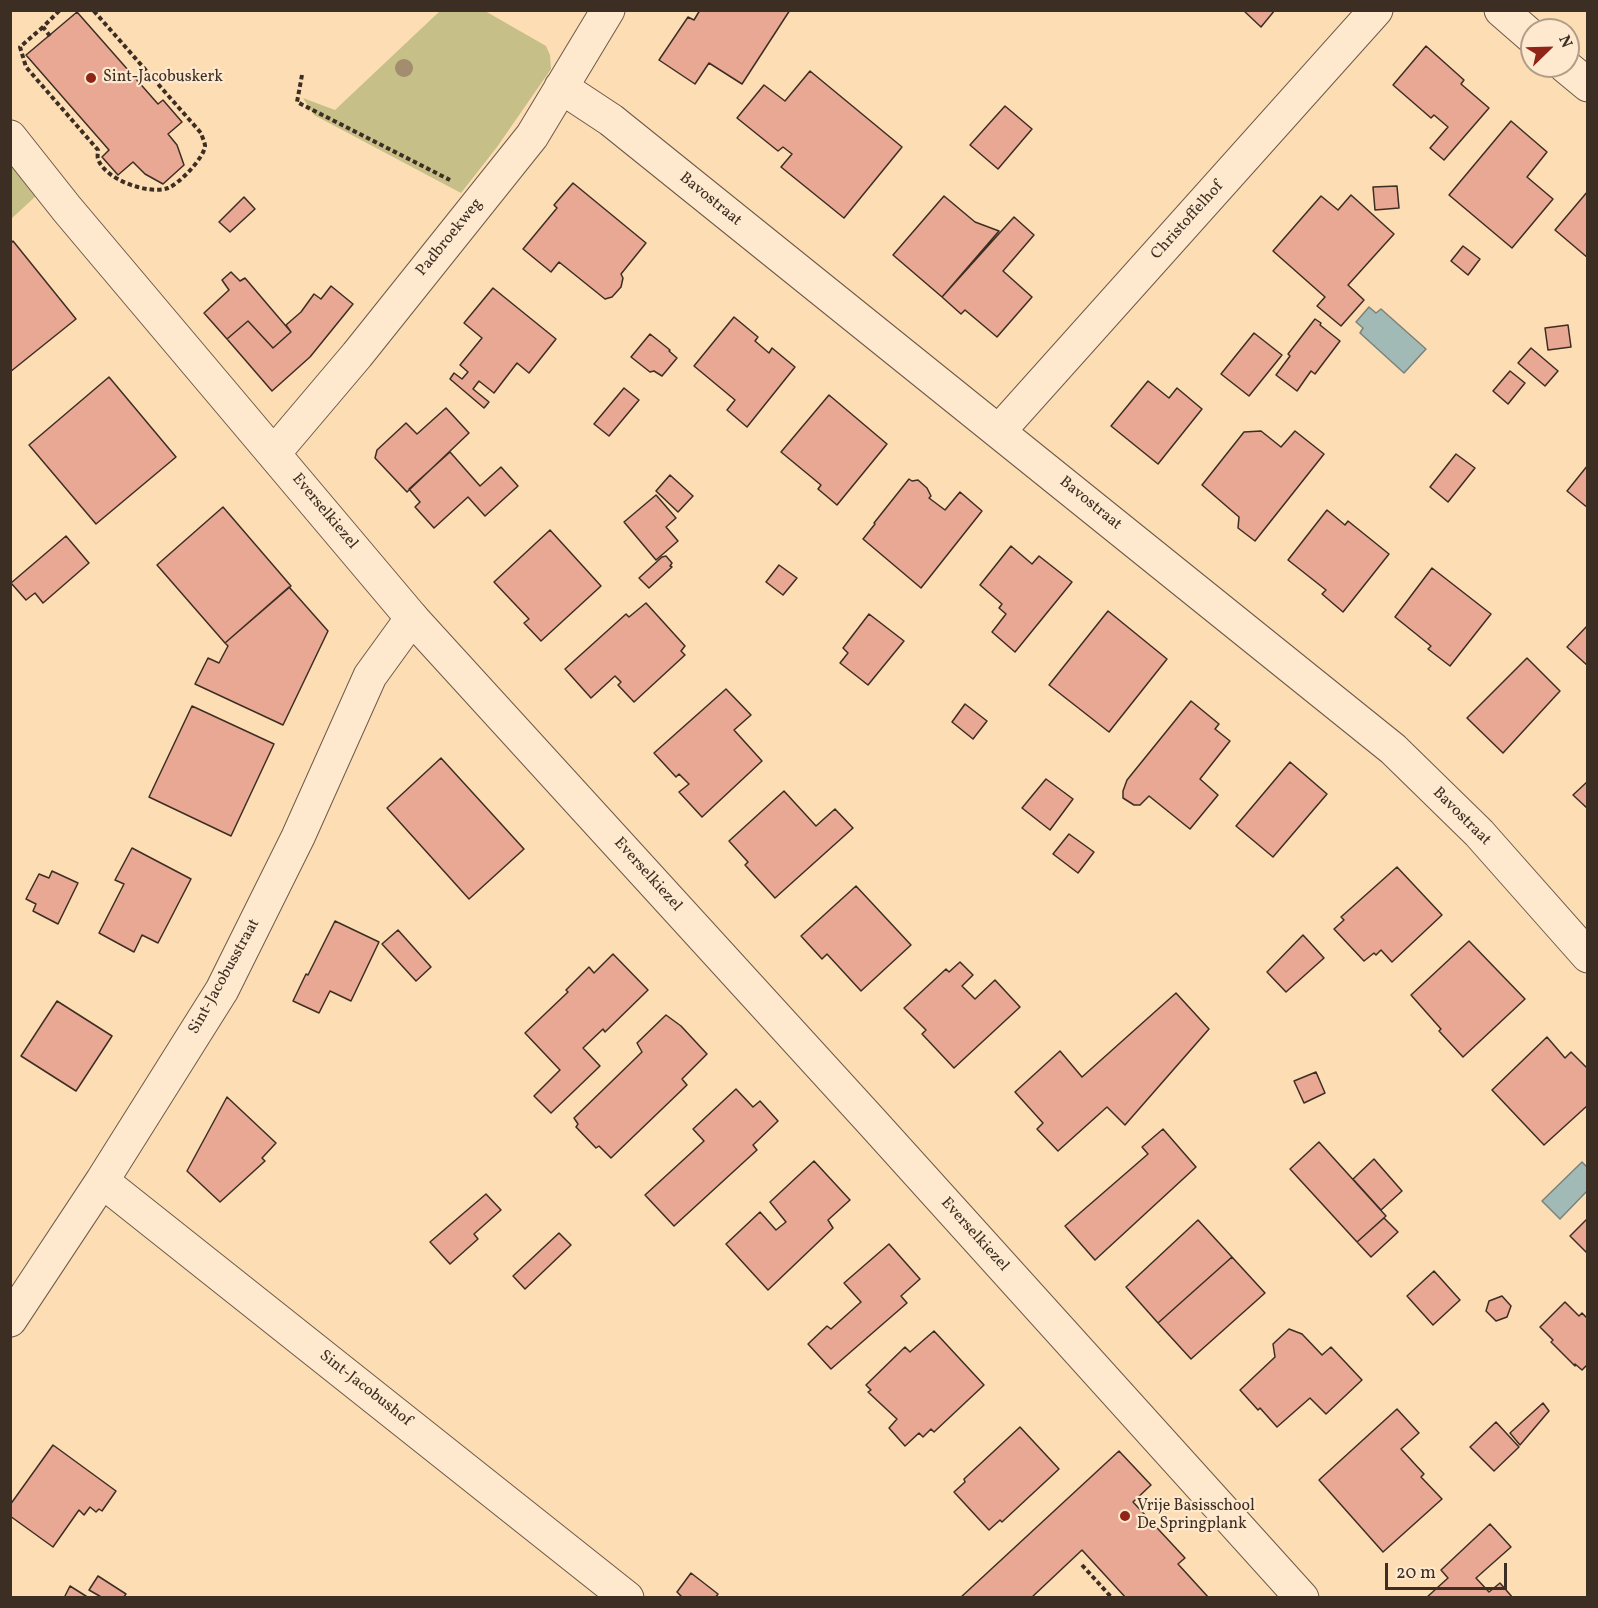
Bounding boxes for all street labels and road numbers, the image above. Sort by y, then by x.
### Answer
street label: Bavostraat [675,169,745,231]
street label: Christoffelhof [1148,178,1228,264]
street label: Padbroekweg [413,195,487,281]
street label: Everselkiezel [287,470,361,554]
street label: Bavostraat [1055,473,1125,535]
street label: Bavostraat [1428,784,1494,850]
street label: Everselkiezel [609,834,685,916]
street label: Sint-Jacobusstraat [185,916,265,1038]
street label: Everselkiezel [936,1194,1012,1276]
street label: Sint-Jacobushof [315,1347,415,1431]

